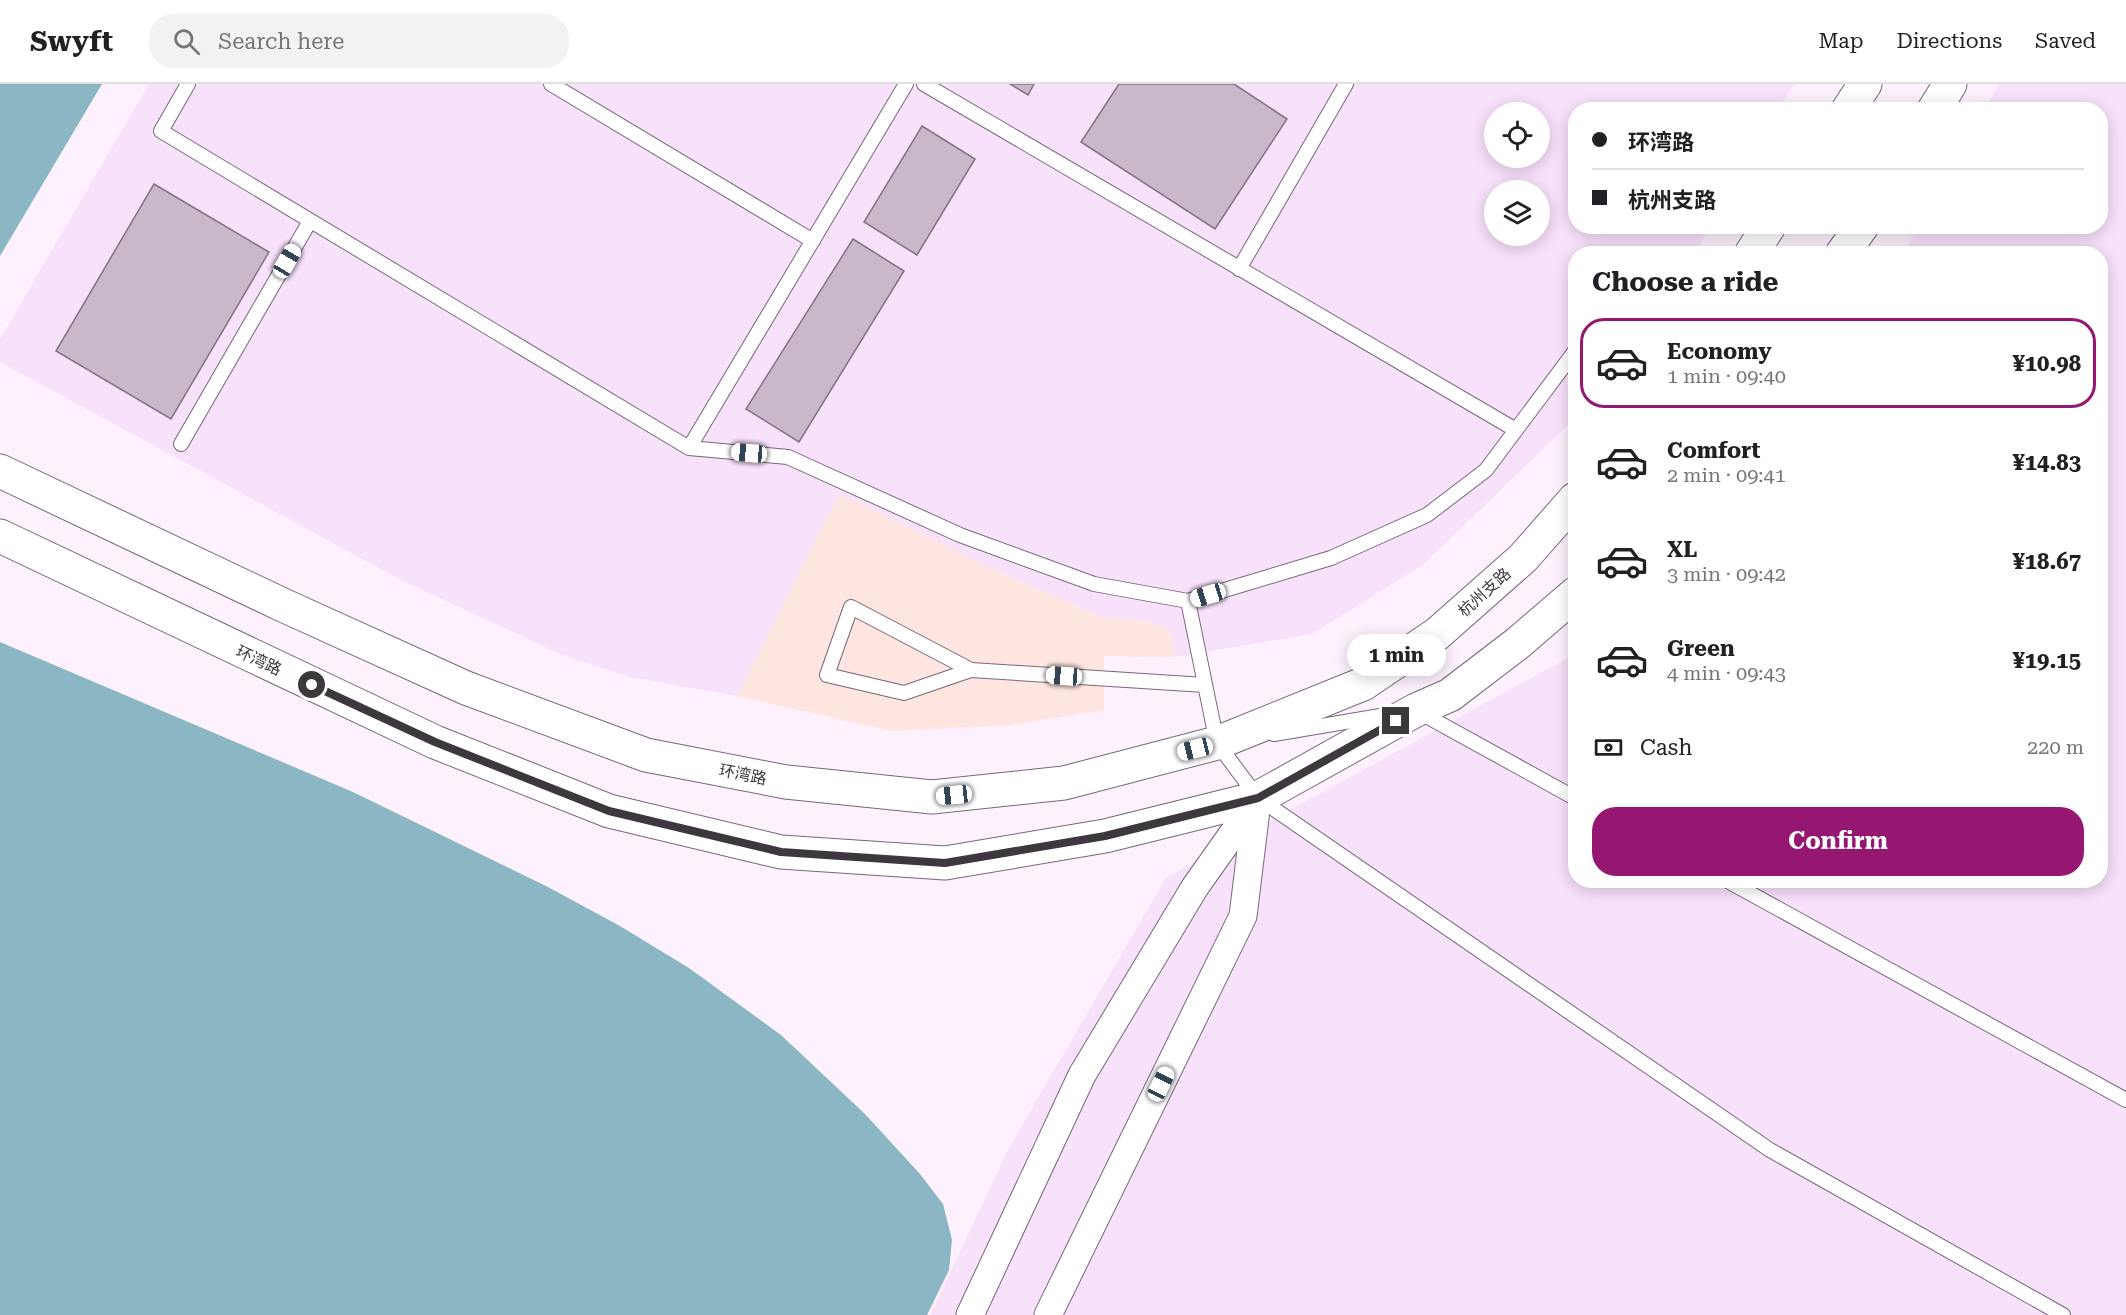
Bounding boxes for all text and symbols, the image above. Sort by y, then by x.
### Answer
search box [149,14,569,68]
text: Swyft [30,25,113,58]
icon: search [170,25,203,58]
text: Search here [218,29,344,54]
text: Map [1819,29,1863,53]
text: Directions [1896,29,2002,53]
text: Saved [2035,29,2096,53]
map controls [1484,102,1550,246]
button: locate [1484,102,1550,168]
text: 环湾路 [1628,130,1694,155]
button: layers [1484,180,1550,246]
text: 杭州支路 [1628,188,1716,213]
car [270,241,304,281]
text: Choose a ride [1592,266,1778,298]
icon: car [1595,336,1649,390]
text: Economy [1667,339,1771,364]
text: ¥10.98 [2012,351,2081,376]
text: 1 min · 09:40 [1667,364,1786,388]
icon: car [1595,435,1649,489]
text: Comfort [1667,438,1760,463]
car [730,442,768,464]
text: ¥14.83 [2012,450,2081,475]
text: 2 min · 09:41 [1667,463,1786,487]
icon: car [1595,534,1649,588]
text: XL [1667,537,1697,562]
text: ¥18.67 [2012,549,2081,574]
text: 3 min · 09:42 [1667,562,1786,586]
street label: 杭州支路 [1454,564,1514,621]
car [1188,581,1228,609]
icon: car [1595,633,1649,687]
callout: 1 min [1346,634,1446,676]
text: Green [1667,636,1735,661]
street label: 环湾路 [233,642,285,679]
text: 1 min [1369,643,1424,667]
text: ¥19.15 [2012,648,2081,673]
text: 4 min · 09:43 [1667,661,1786,685]
car [1045,666,1083,686]
route start [298,671,325,698]
route end [1382,707,1409,734]
icon: cash [1592,731,1625,764]
text: Cash [1640,735,1692,760]
text: 220 m [2027,735,2084,759]
car [1175,736,1215,762]
street label: 环湾路 [718,761,768,788]
car [935,784,973,806]
button: Confirm [1592,807,2084,876]
car [1145,1064,1177,1104]

